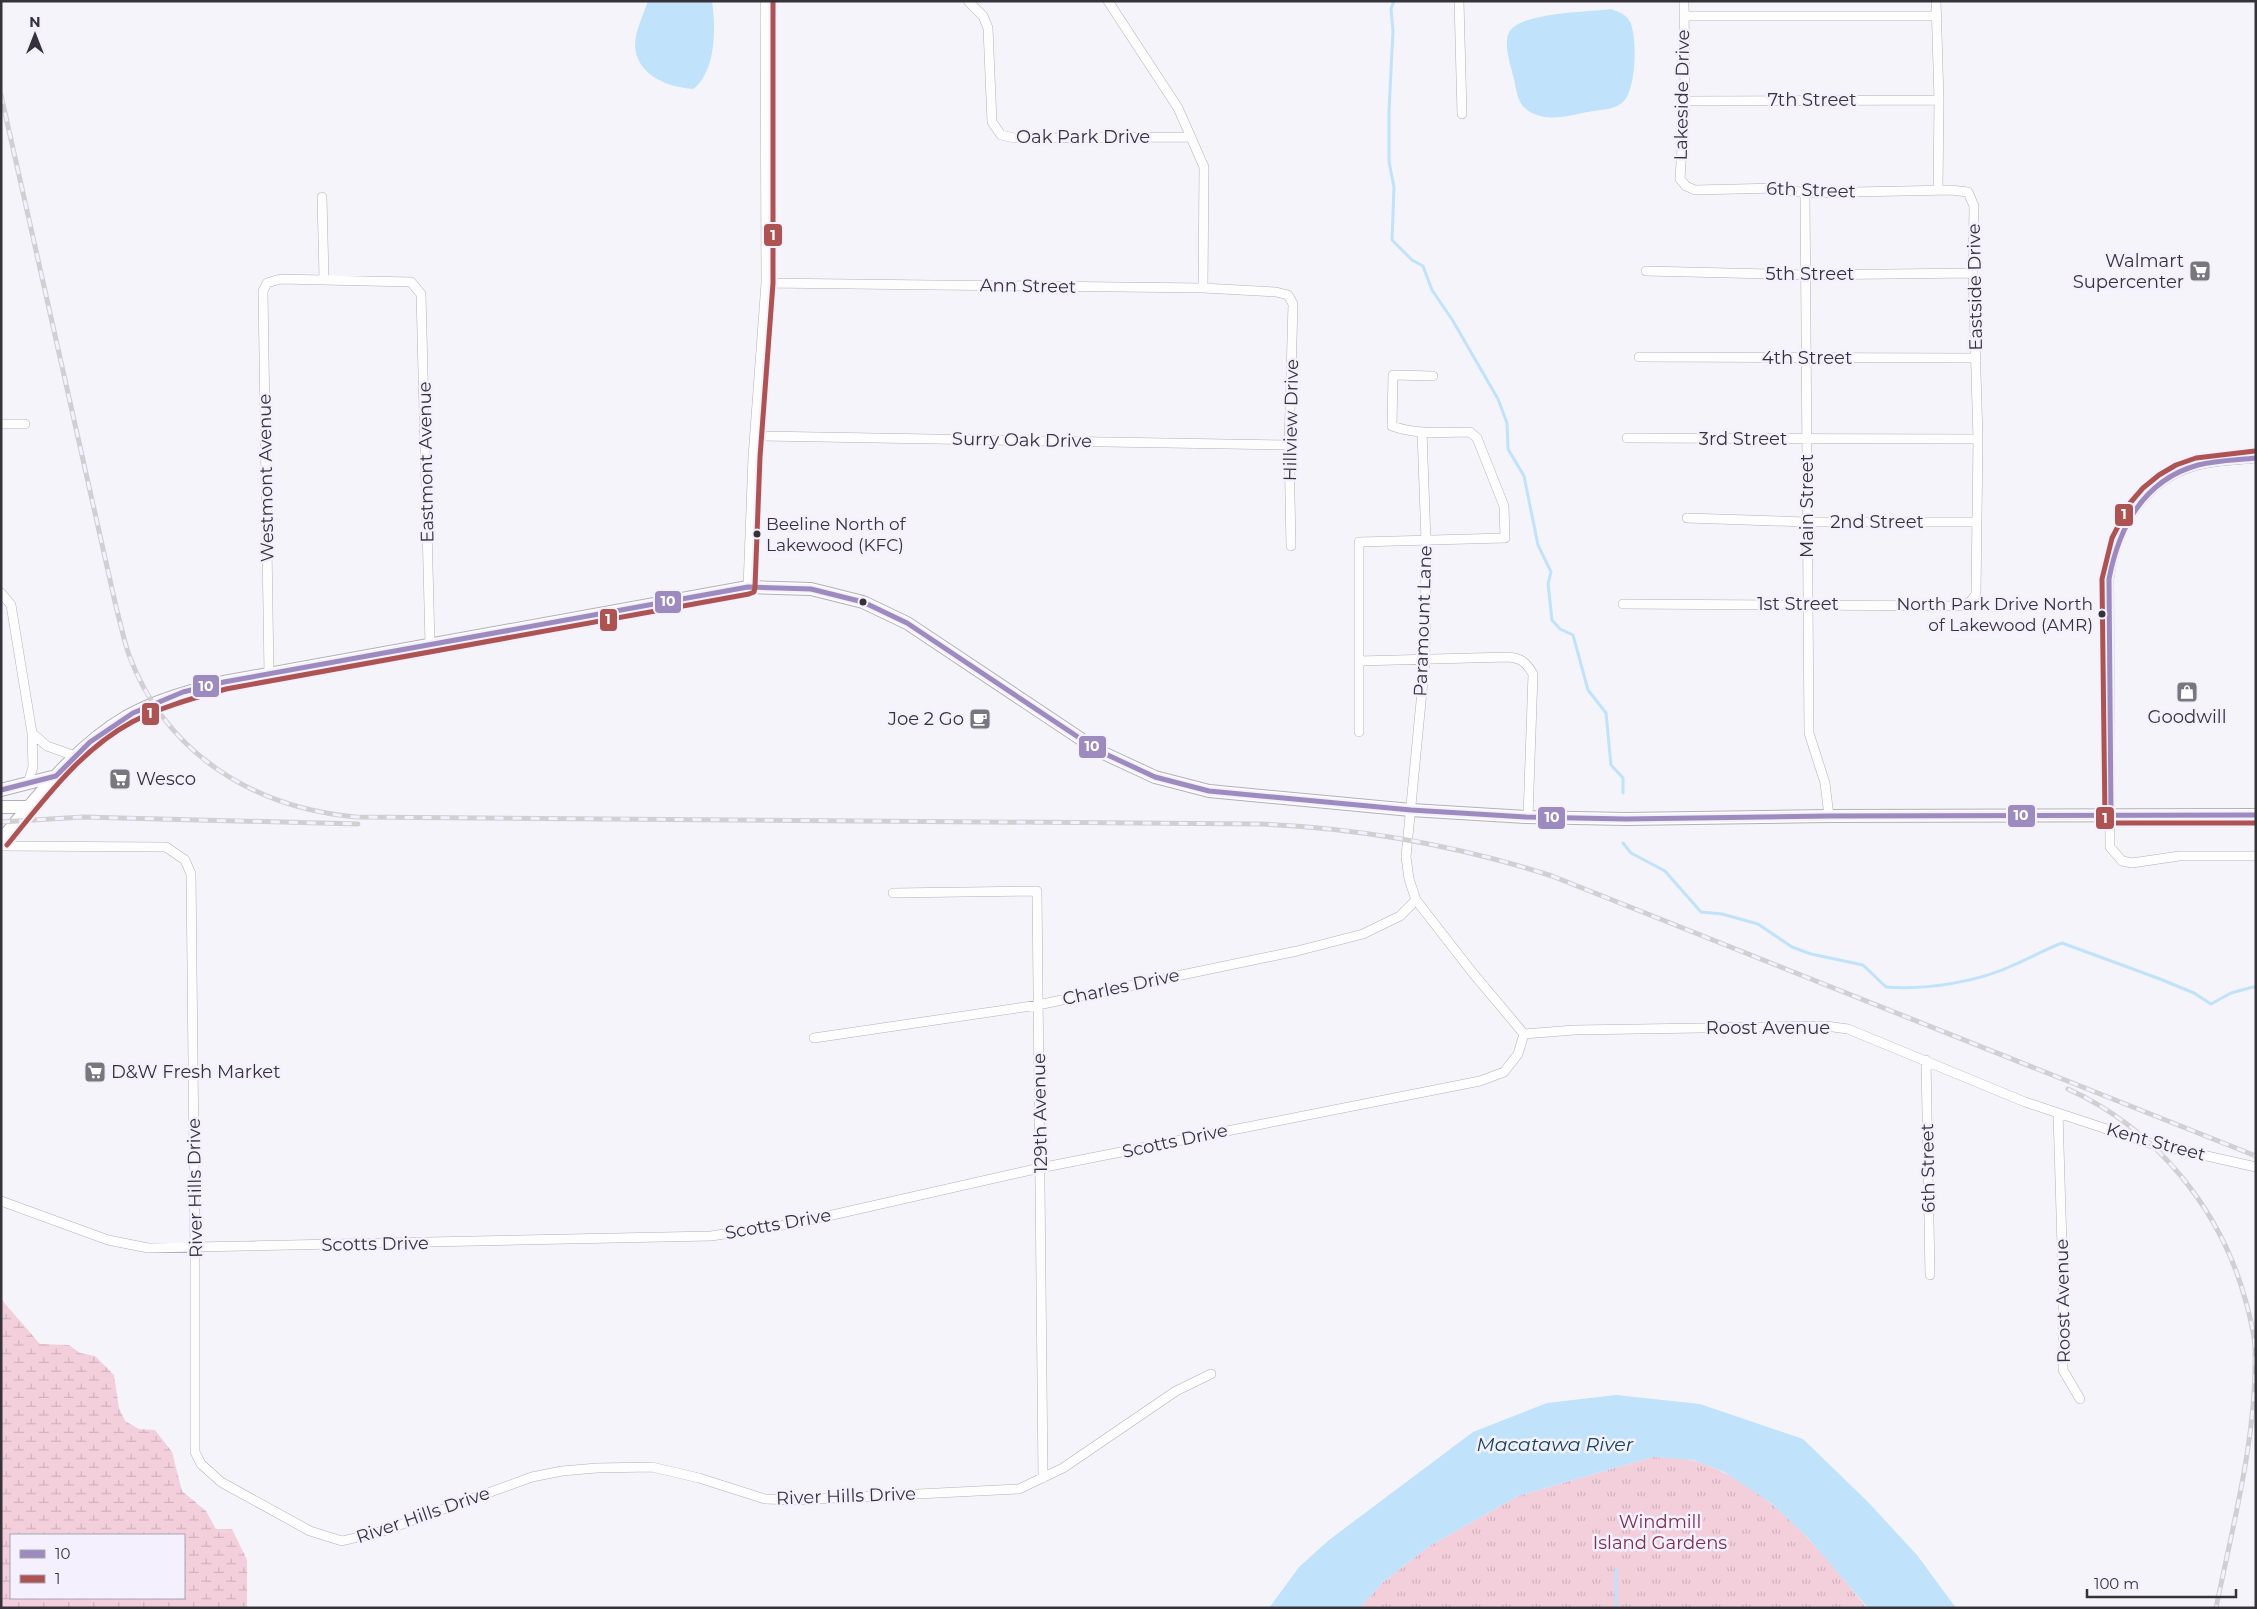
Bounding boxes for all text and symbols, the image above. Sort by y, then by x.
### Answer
north arrow [10,10,60,60]
text: N [29,13,41,31]
street label: Lakeside Drive [1670,29,1694,161]
street label: 7th Street [1768,89,1856,111]
street label: Oak Park Drive [1016,126,1150,148]
street label: 6th Street [1766,177,1856,203]
line badge: 1 [763,223,783,247]
street label: Eastside Drive [1963,223,1987,351]
text: 1 [770,226,776,244]
place label: Walmart Supercenter [2073,250,2184,293]
supermarket icon: Walmart Supercenter [2188,259,2212,283]
street label: 5th Street [1766,263,1854,285]
street label: Ann Street [980,274,1076,298]
street label: 4th Street [1762,347,1852,369]
street label: Hillview Drive [1279,359,1303,481]
street label: Eastmont Avenue [414,381,438,543]
street label: Westmont Avenue [254,393,278,562]
street label: Surry Oak Drive [952,428,1092,452]
street label: 3rd Street [1699,428,1787,450]
street label: Main Street [1796,454,1818,558]
line badge: 1 [2114,503,2134,527]
text: 1 [2121,505,2127,523]
street label: 2nd Street [1830,511,1924,533]
place label: Beeline North of Lakewood (KFC) [766,514,907,555]
marker: Beeline North of Lakewood (KFC) [752,529,762,539]
street label: Paramount Lane [1409,545,1437,697]
line badge: 10 [654,590,682,614]
text: 10 [661,592,676,610]
street label: 1st Street [1757,593,1839,615]
place label: North Park Drive North of Lakewood (AMR) [1896,594,2093,635]
unlabelled marker [858,597,868,607]
line badge: 1 [599,608,618,632]
marker: North Park Drive North of Lakewood (AMR) [2097,609,2107,619]
text: 1 [605,610,611,628]
line badge: 10 [192,674,220,698]
text: 10 [199,677,214,695]
shop icon: Goodwill [2175,680,2199,704]
line badge: 1 [141,702,160,726]
text: 1 [147,704,153,722]
place label: Goodwill [2147,706,2227,728]
cafe icon: Joe 2 Go [968,707,992,731]
place label: Joe 2 Go [887,708,964,730]
line badge: 10 [1078,735,1107,759]
text: 10 [1085,737,1100,755]
supermarket icon: Wesco [108,767,132,791]
place label: Wesco [136,768,196,790]
line badge: 10 [2007,804,2036,828]
line badge: 10 [1537,806,1566,830]
text: 10 [2014,806,2029,824]
line badge: 1 [2095,806,2115,830]
text: 10 [1545,808,1560,826]
text: 1 [2102,809,2108,827]
street label: Charles Drive [1061,964,1182,1010]
street label: Roost Avenue [1706,1017,1830,1039]
street label: 129th Avenue [1028,1053,1052,1173]
supermarket icon: D&W Fresh Market [83,1060,107,1084]
place label: D&W Fresh Market [111,1061,280,1083]
street label: River Hills Drive [183,1118,207,1258]
street label: Kent Street [2104,1118,2208,1166]
street label: Scotts Drive [1120,1119,1230,1163]
street label: 6th Street [1916,1123,1940,1213]
street label: Scotts Drive [723,1204,833,1244]
street label: Scotts Drive [321,1232,429,1256]
street label: Roost Avenue [2051,1239,2075,1363]
water label: Macatawa River [1477,1433,1634,1456]
street label: River Hills Drive [353,1482,493,1548]
street label: River Hills Drive [776,1483,916,1509]
park label: Windmill Island Gardens [1593,1511,1727,1554]
legend [10,1534,185,1599]
text: 10 [55,1544,70,1563]
scale bar [2087,1566,2236,1598]
text: 1 [55,1569,60,1588]
text: 100 m [2094,1574,2139,1593]

